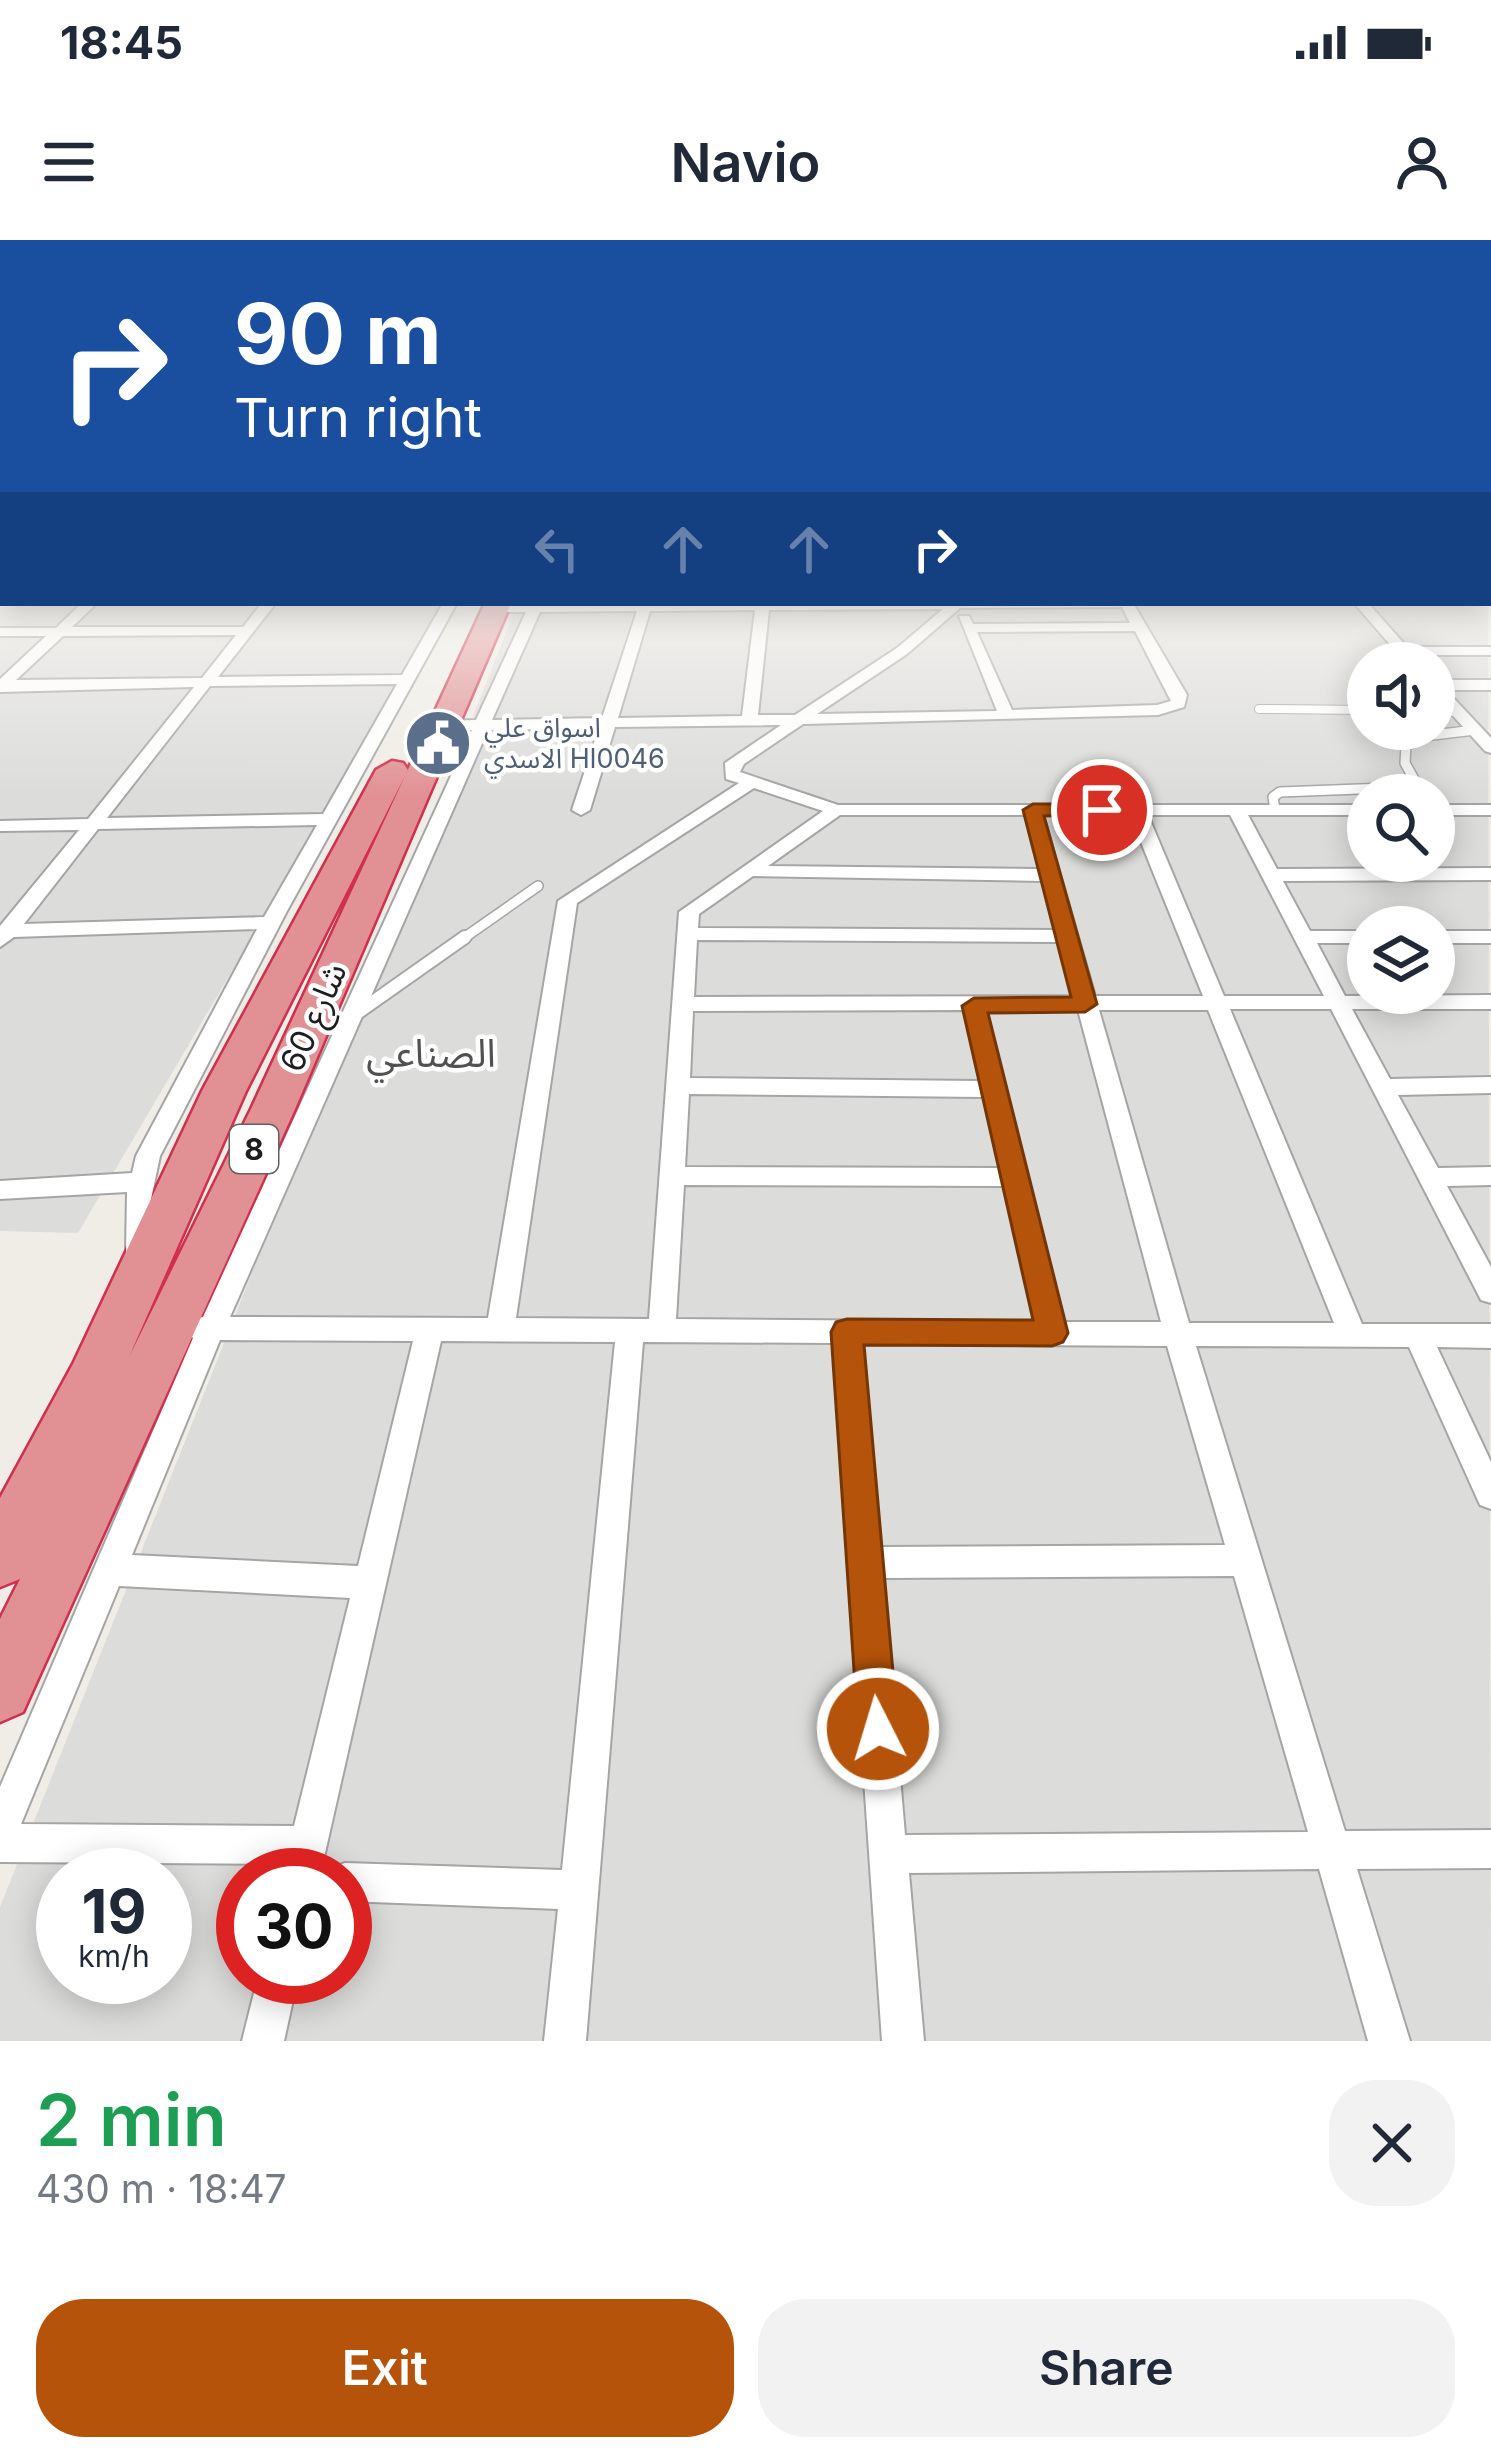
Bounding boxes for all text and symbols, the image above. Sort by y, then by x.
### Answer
text: 18:45 [60,15,183,70]
icon: menu [36,129,102,195]
icon: person [1389,129,1455,195]
text: Navio [671,130,820,195]
text: 90 m [234,283,442,384]
icon: right [36,288,192,444]
text: Turn right [234,385,482,450]
icon: left [524,516,590,582]
icon: ahead [650,516,716,582]
icon: ahead [776,516,842,582]
icon: right [902,516,968,582]
map controls [1347,642,1455,1014]
button: sound [1347,642,1455,750]
public building icon: اسواق علي الاسدي Hl0046 [403,708,473,778]
place label: اسواق علي الاسدي Hl0046 [484,711,665,779]
pin [1051,759,1153,861]
button: search [1347,774,1455,882]
icon: arrive [1069,777,1135,843]
button: layers [1347,906,1455,1014]
street label: شارع 60 [271,956,359,1080]
district label: الصناعي [366,1029,496,1083]
road number: 8 [230,1125,278,1173]
position arrow [815,1666,941,1792]
speed limit sign: 30 [216,1848,372,2004]
text: 19 [82,1875,146,1947]
text: km/h [78,1938,150,1974]
text: 2 min [36,2076,227,2163]
button: close [1329,2080,1455,2206]
text: 430 m · 18:47 [36,2165,287,2212]
button: Exit [36,2299,734,2437]
button: Share [758,2299,1455,2437]

